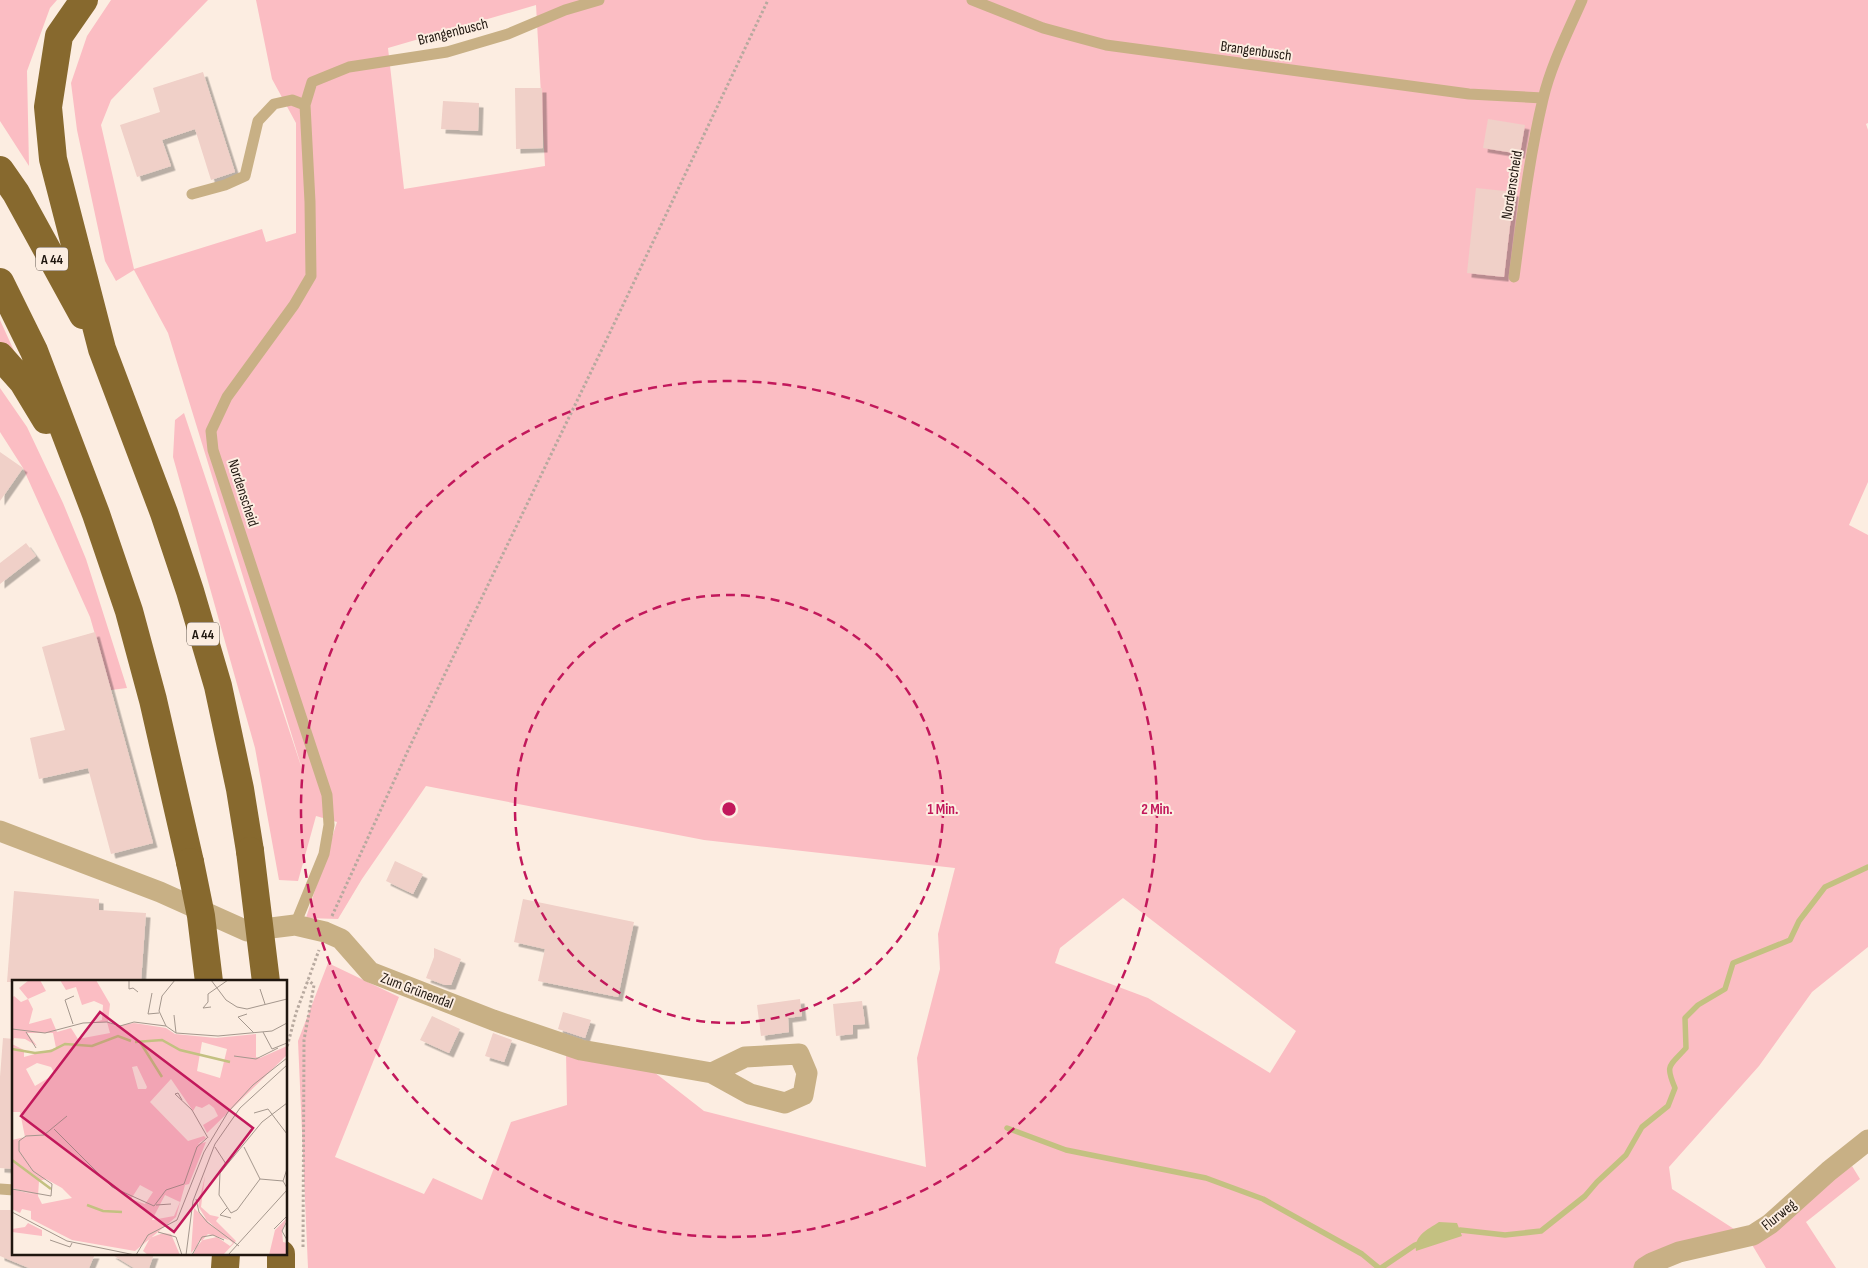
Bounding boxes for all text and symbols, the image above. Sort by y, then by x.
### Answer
street label: Brangenbusch [416,14,490,50]
street label: Brangenbusch [1219,37,1293,65]
street label: Nordenscheid [1497,149,1527,221]
road number: A 44 [36,248,68,270]
street label: Nordenscheid [223,457,263,529]
road number: A 44 [187,622,219,646]
centre of rings [720,800,738,818]
text: 1 Min. [928,800,958,819]
text: 2 Min. [1141,800,1173,819]
street label: Zum Grünendal [378,968,456,1014]
inset map [12,980,288,1256]
street label: Flurweg [1758,1195,1800,1235]

